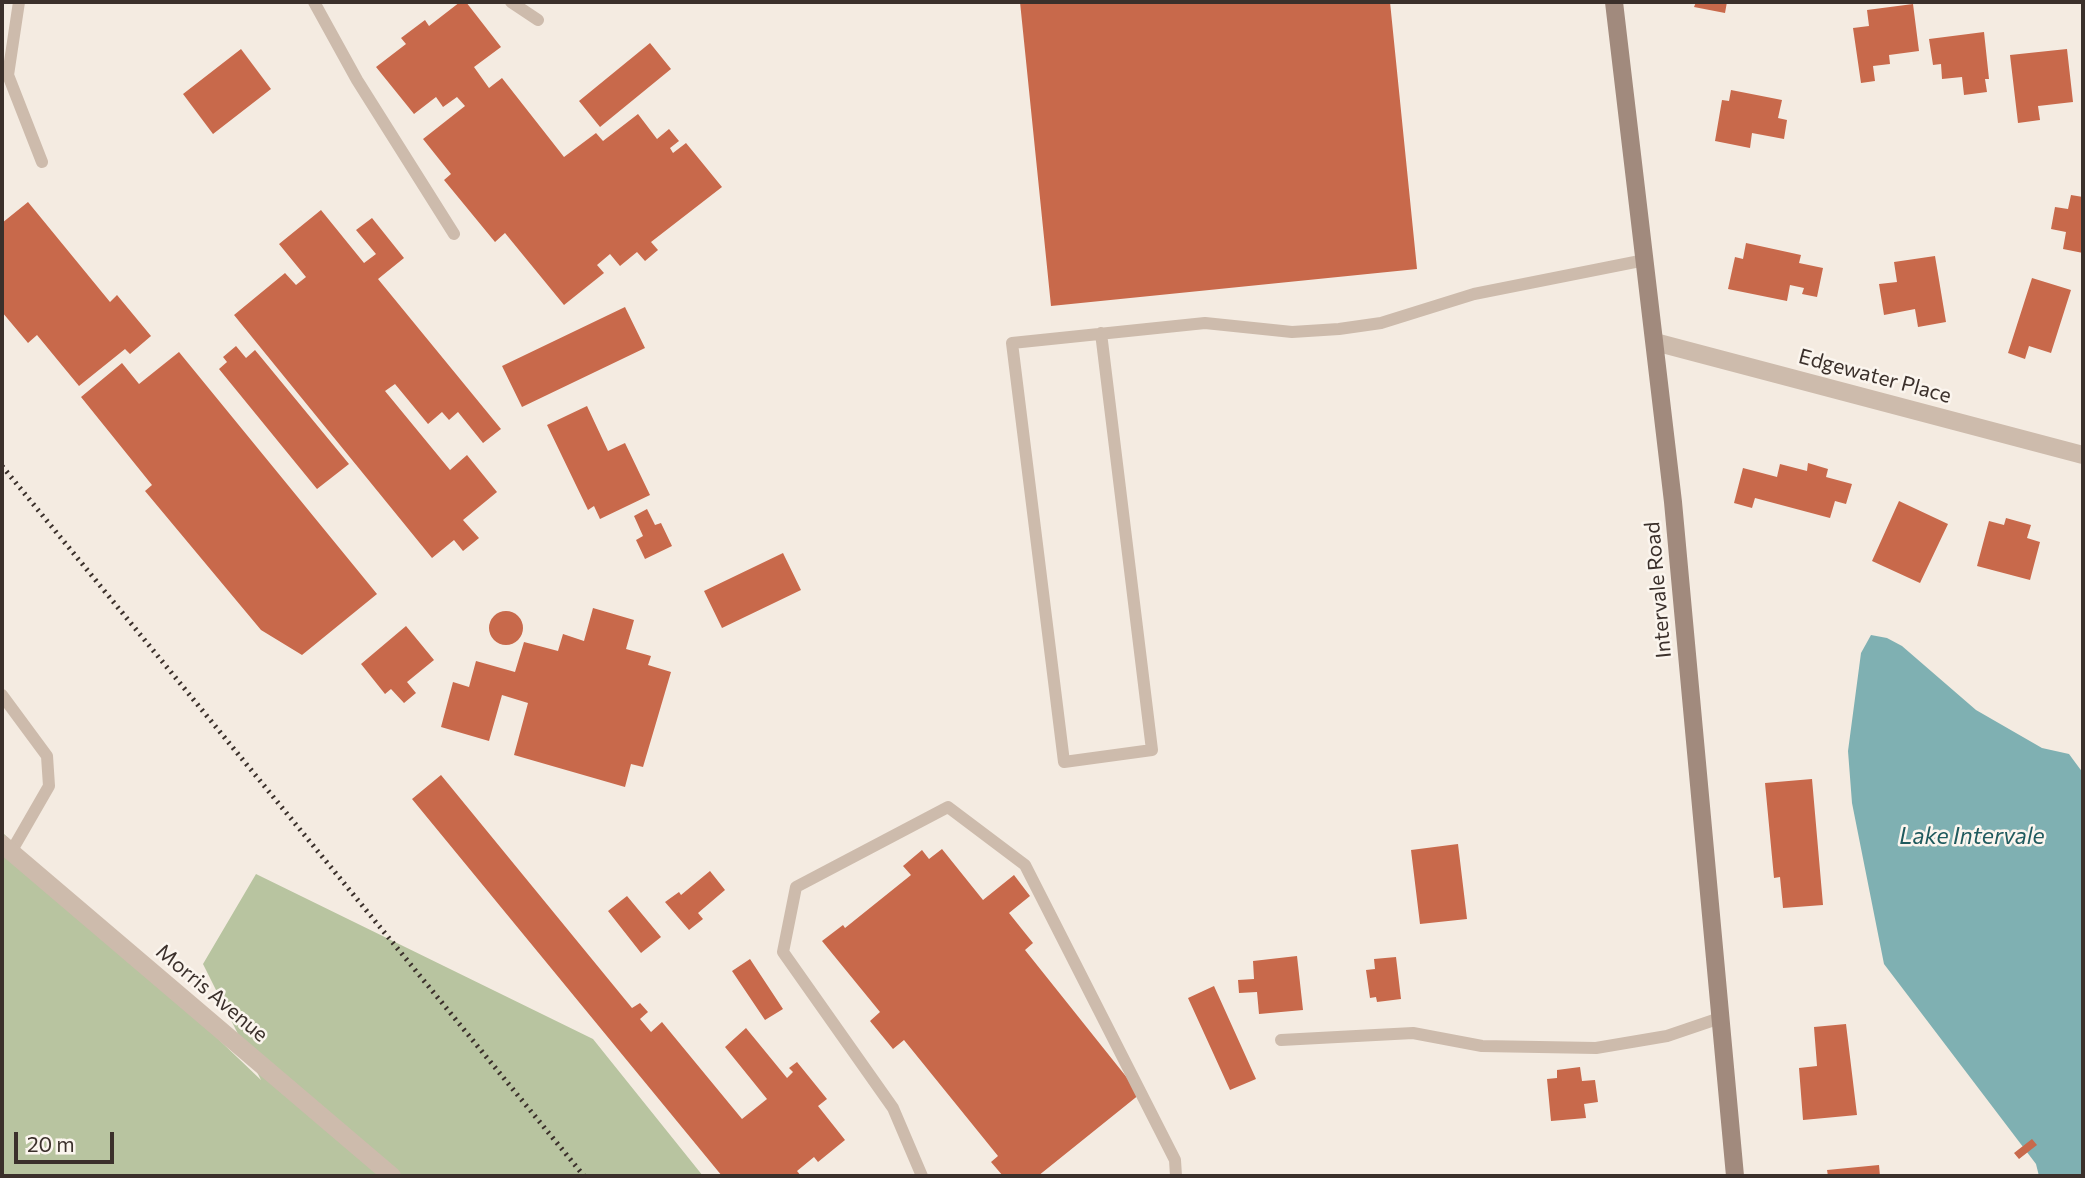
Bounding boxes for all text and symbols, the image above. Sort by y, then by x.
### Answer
street label: Edgewater Place [1796,344,1954,408]
street label: Intervale Road [1639,521,1677,659]
water label: Lake Intervale [1899,822,2045,850]
street label: Morris Avenue [151,939,273,1047]
scale bar [18,1118,117,1162]
text: 20 m [27,1131,75,1156]

